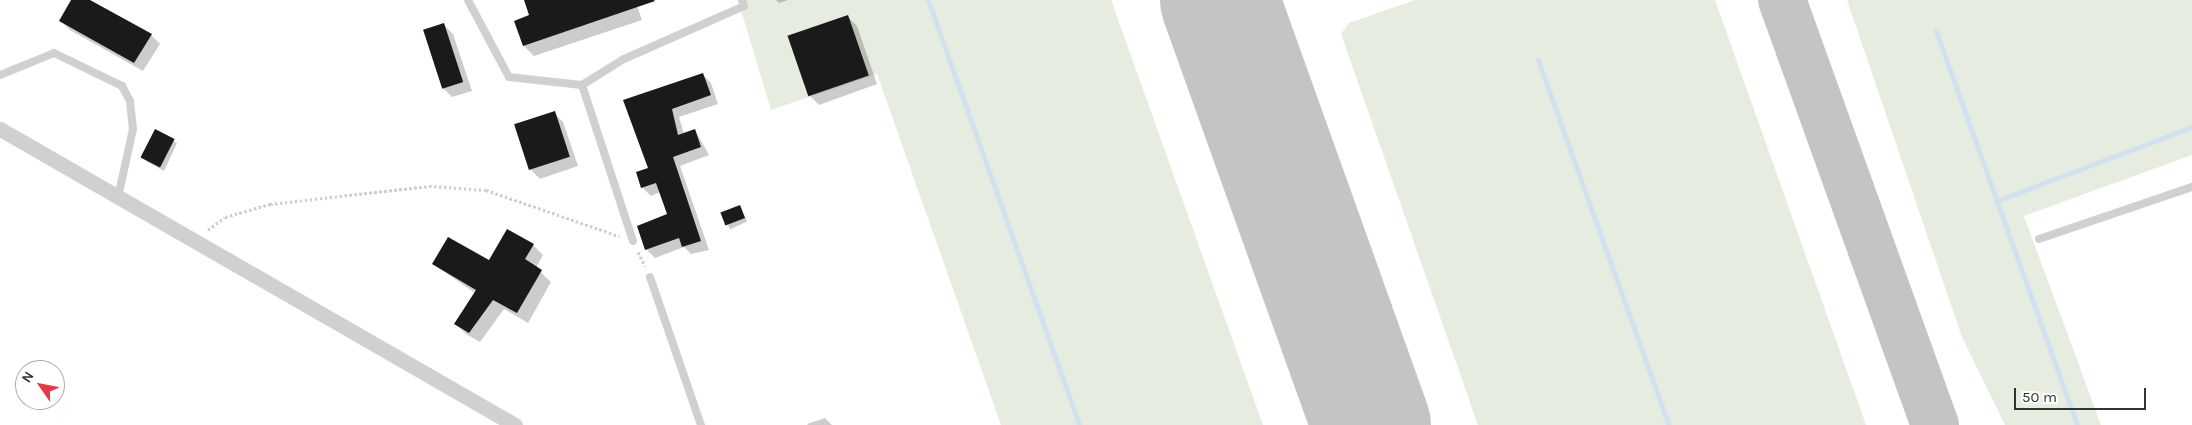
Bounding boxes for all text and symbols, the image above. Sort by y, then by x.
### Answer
north arrow [15,360,65,410]
text: N [18,368,38,386]
scale bar [2017,378,2150,410]
text: 50 m [2022,388,2057,406]

